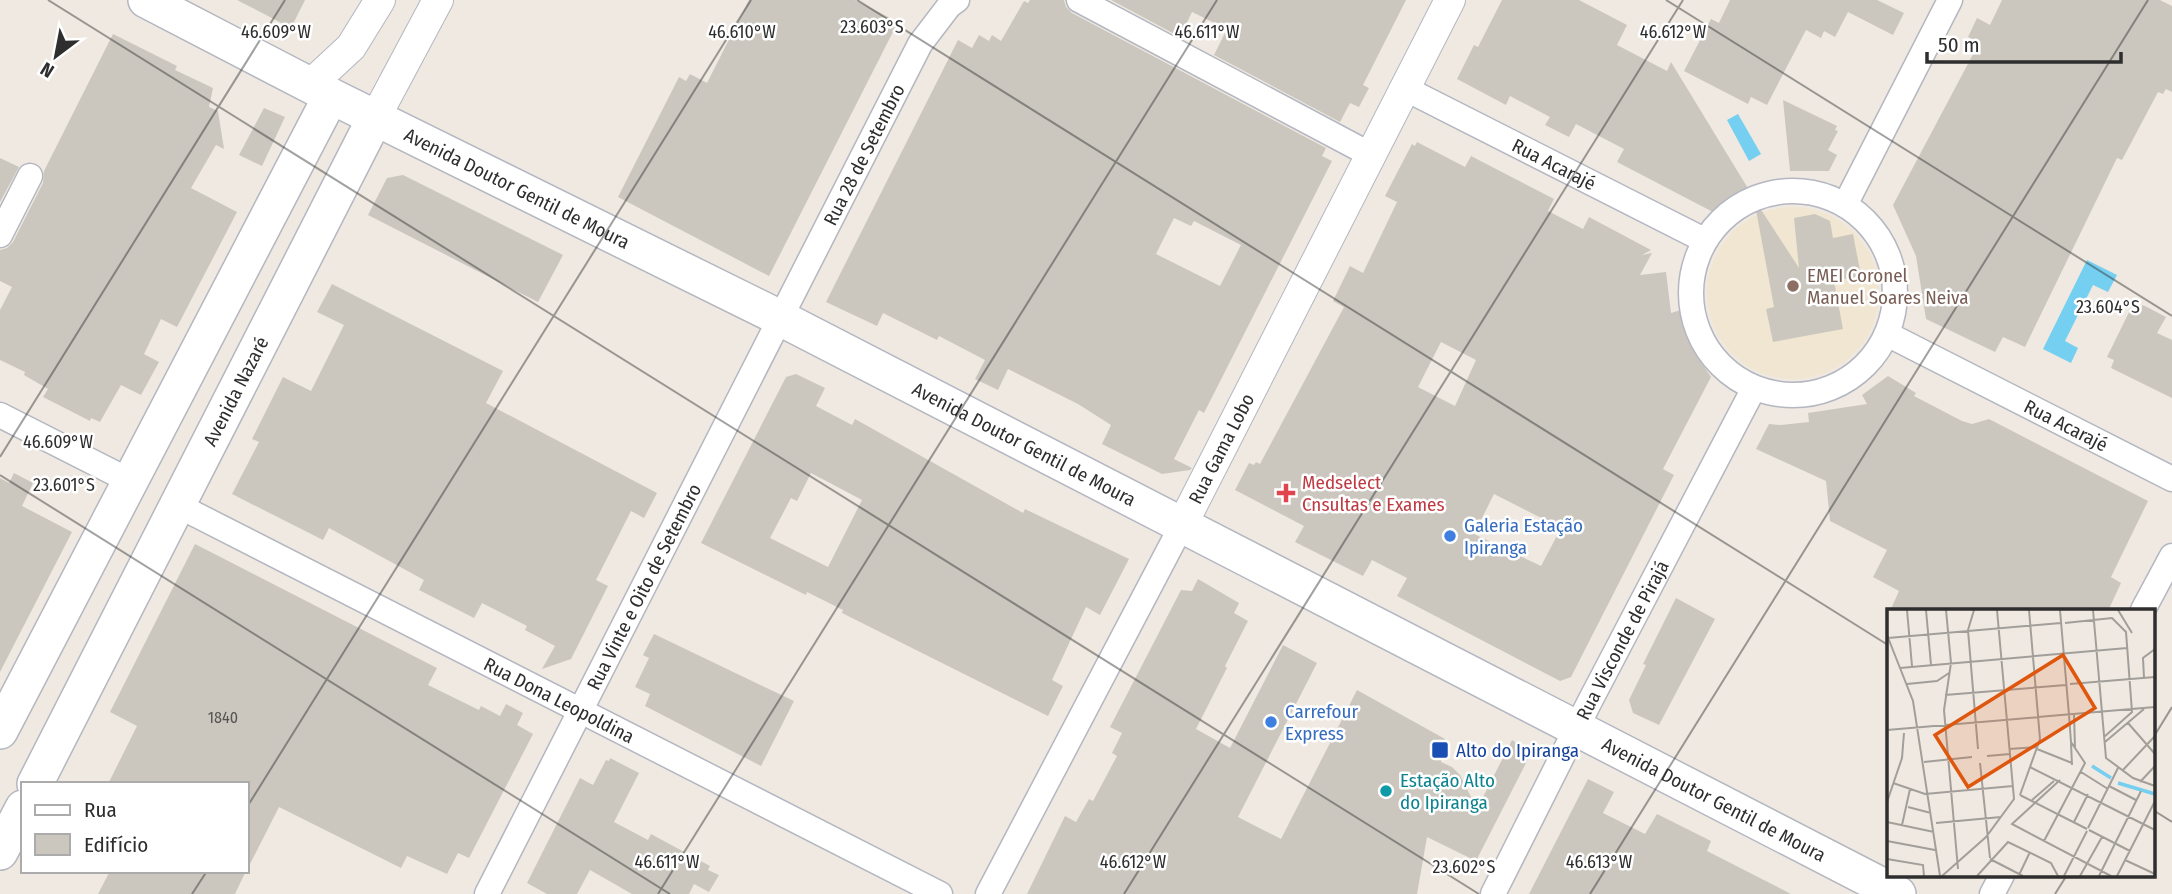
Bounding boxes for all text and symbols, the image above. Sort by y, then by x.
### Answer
text: 23.603°S [840,16,904,38]
north arrow [21,21,91,91]
text: 46.609°W [241,21,312,43]
text: 46.610°W [708,21,776,43]
text: 46.611°W [1174,21,1240,43]
text: 46.612°W [1640,21,1707,43]
scale bar [1927,21,2121,65]
text: 50 m [1938,32,1980,58]
text: N [36,57,58,83]
street label: Rua 28 de Setembro [818,80,909,229]
street label: Avenida Doutor Gentil de Moura [401,123,633,253]
street label: Rua Acarajé [1508,133,1600,195]
place label: EMEI Coronel Manuel Soares Neiva [1807,264,1968,309]
marker: EMEI Coronel Manuel Soares Neiva [1785,278,1801,294]
text: 23.604°S [2076,296,2140,318]
street label: Avenida Nazaré [198,333,273,450]
street label: Avenida Doutor Gentil de Moura [909,377,1140,511]
street label: Rua Gama Lobo [1183,389,1259,507]
street label: Rua Acarajé [2021,394,2112,456]
text: 46.609°W [23,431,94,453]
place label: Medselect Cnsultas e Exames [1302,471,1445,516]
text: 23.601°S [33,474,95,496]
street label: Rua Vinte e Oito de Setembro [582,480,706,694]
marker: Medselect Cnsultas e Exames [1276,483,1296,503]
place label: Galeria Estação Ipiranga [1464,514,1583,559]
marker: Galeria Estação Ipiranga [1442,528,1458,544]
street label: Rua Visconde de Pirajá [1571,556,1673,723]
inset map [1887,609,2154,876]
street label: Rua Dona Leopoldina [480,652,638,748]
place label: Carrefour Express [1285,700,1358,745]
house number: 1840 [208,708,238,727]
marker: Carrefour Express [1263,714,1279,730]
street label: Avenida Doutor Gentil de Moura [1598,732,1830,866]
place label: Alto do Ipiranga [1456,739,1579,762]
marker: Alto do Ipiranga [1430,740,1450,760]
place label: Estação Alto do Ipiranga [1400,769,1495,814]
legend [21,782,248,873]
marker: Estação Alto do Ipiranga [1378,783,1394,799]
text: Rua [84,797,117,823]
text: Edifício [84,832,148,858]
text: 46.611°W [634,851,700,873]
text: 46.612°W [1100,851,1167,873]
text: 46.613°W [1566,851,1633,873]
text: 23.602°S [1432,856,1496,878]

